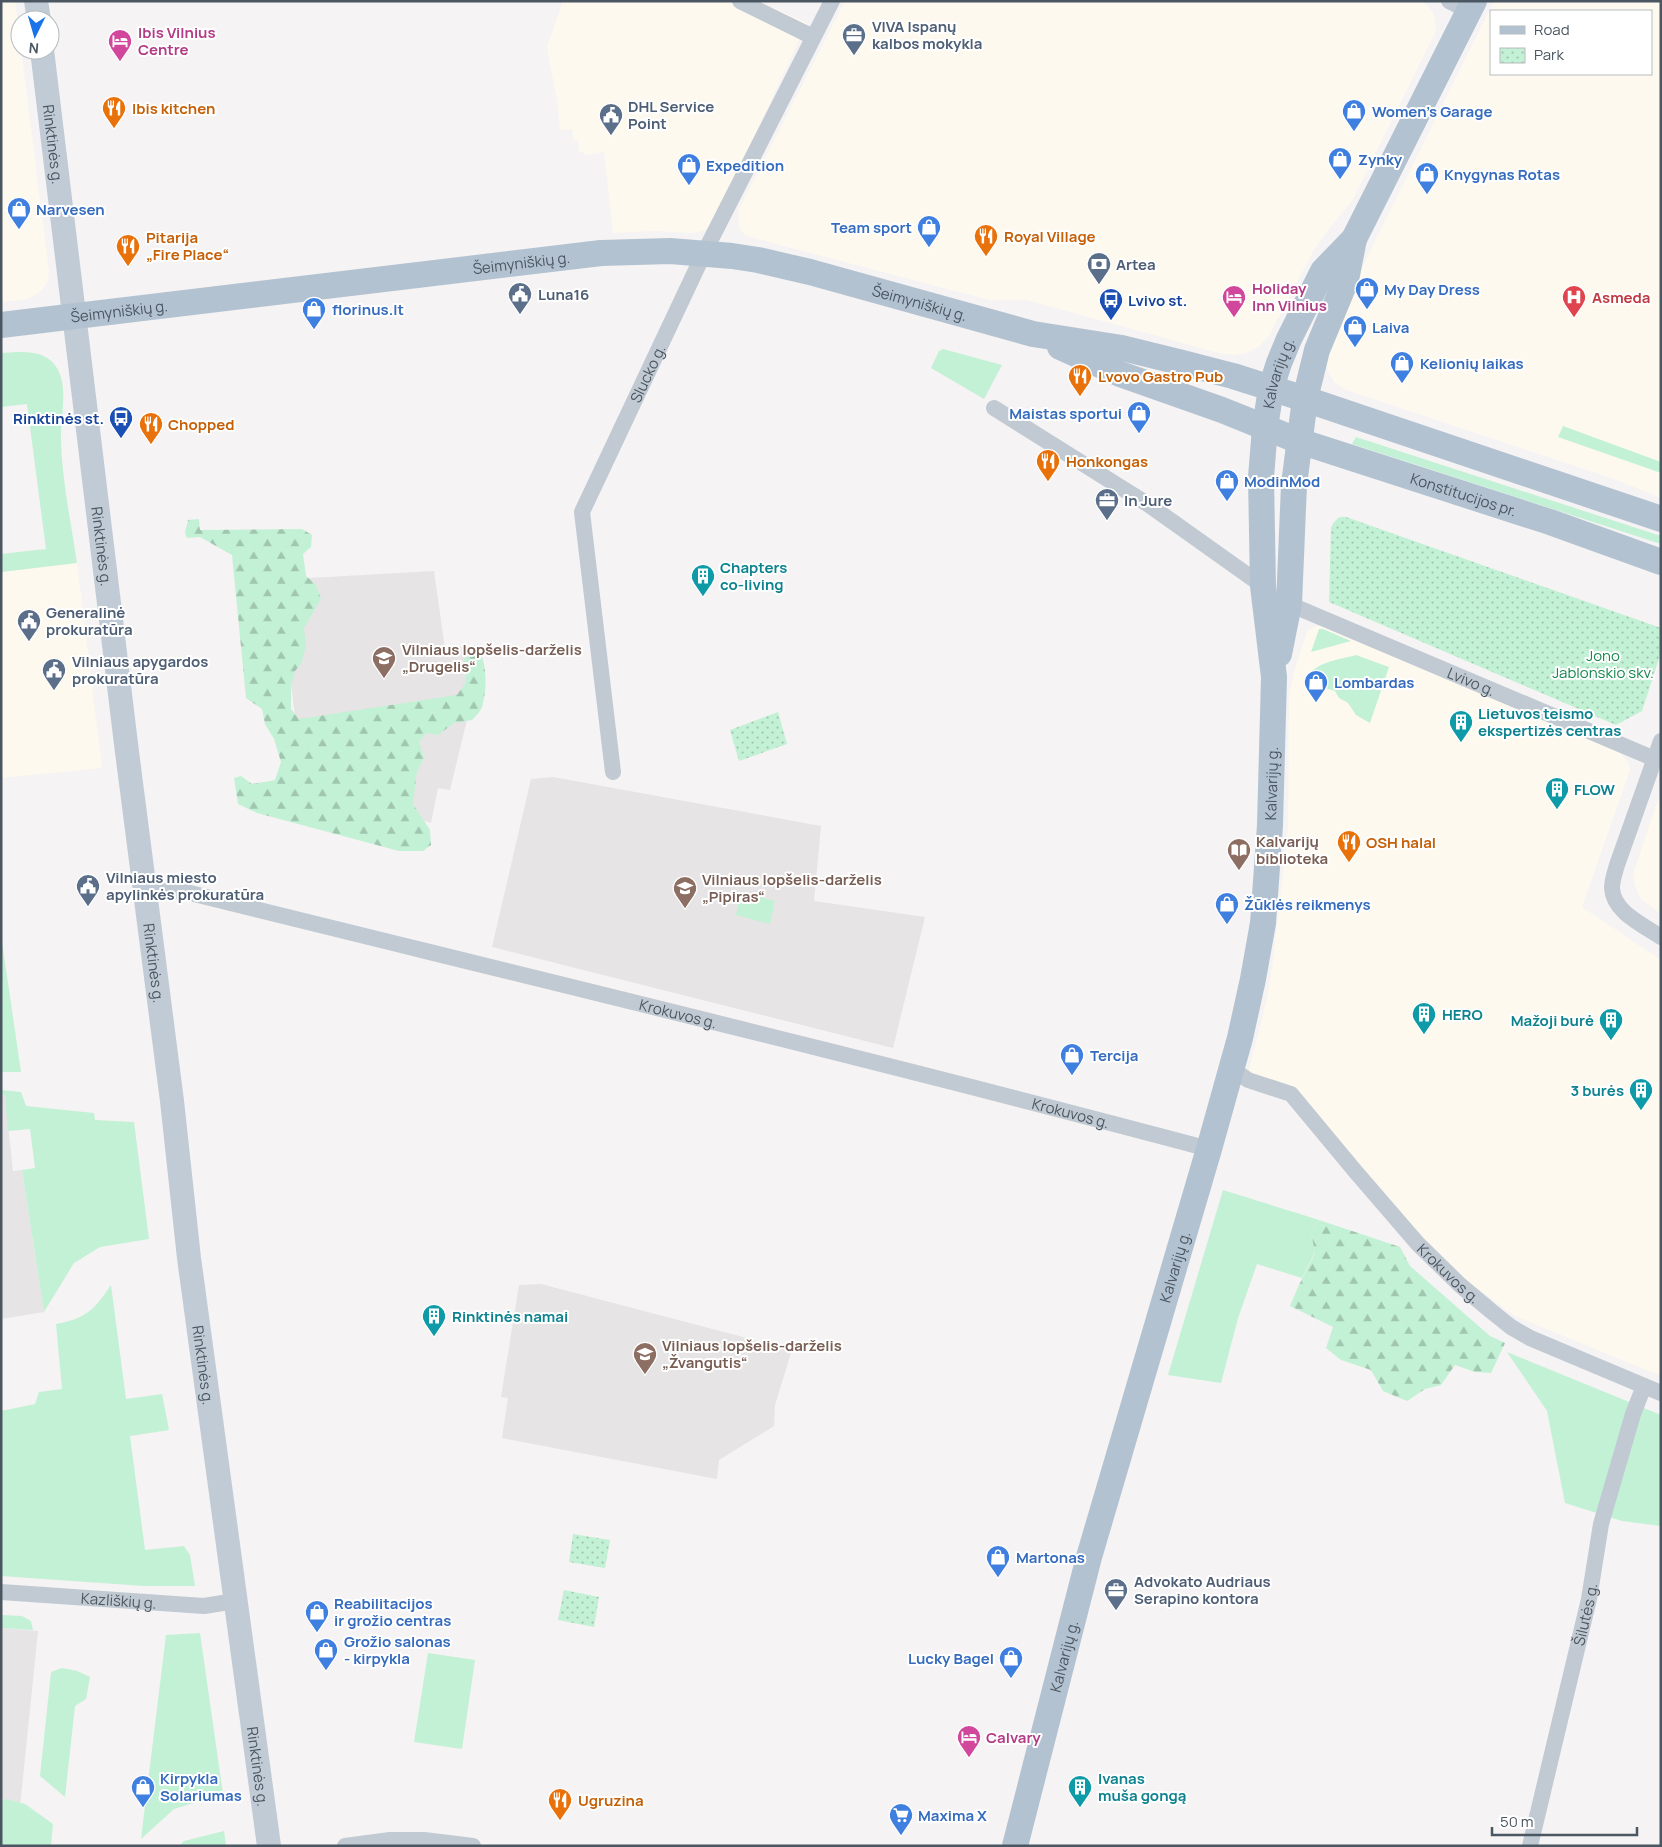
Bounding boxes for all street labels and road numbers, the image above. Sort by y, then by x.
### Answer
street label: Rinktinės g. [38,103,69,185]
street label: Šeimyniškių g. [471,246,571,279]
street label: Šeimyniškių g. [870,279,970,326]
street label: Šeimyniškių g. [69,295,169,327]
street label: Kalvarijų g. [1258,334,1299,410]
street label: Slucko g. [625,341,670,406]
street label: Konstitucijos pr. [1408,467,1519,521]
street label: Rinktinės g. [87,505,117,587]
street label: Lvivo g. [1444,662,1499,701]
street label: Kalvarijų g. [1260,746,1283,820]
street label: Rinktinės g. [139,922,170,1004]
street label: Krokuvos g. [637,994,719,1033]
street label: Krokuvos g. [1030,1093,1112,1133]
street label: Kalvarijų g. [1154,1228,1195,1305]
street label: Krokuvos g. [1413,1238,1485,1308]
street label: Rinktinės g. [188,1324,219,1406]
street label: Šilutės g. [1568,1582,1602,1648]
street label: Kazliškių g. [80,1587,157,1613]
street label: Kalvarijų g. [1044,1618,1083,1694]
street label: Rinktinės g. [242,1725,274,1808]

